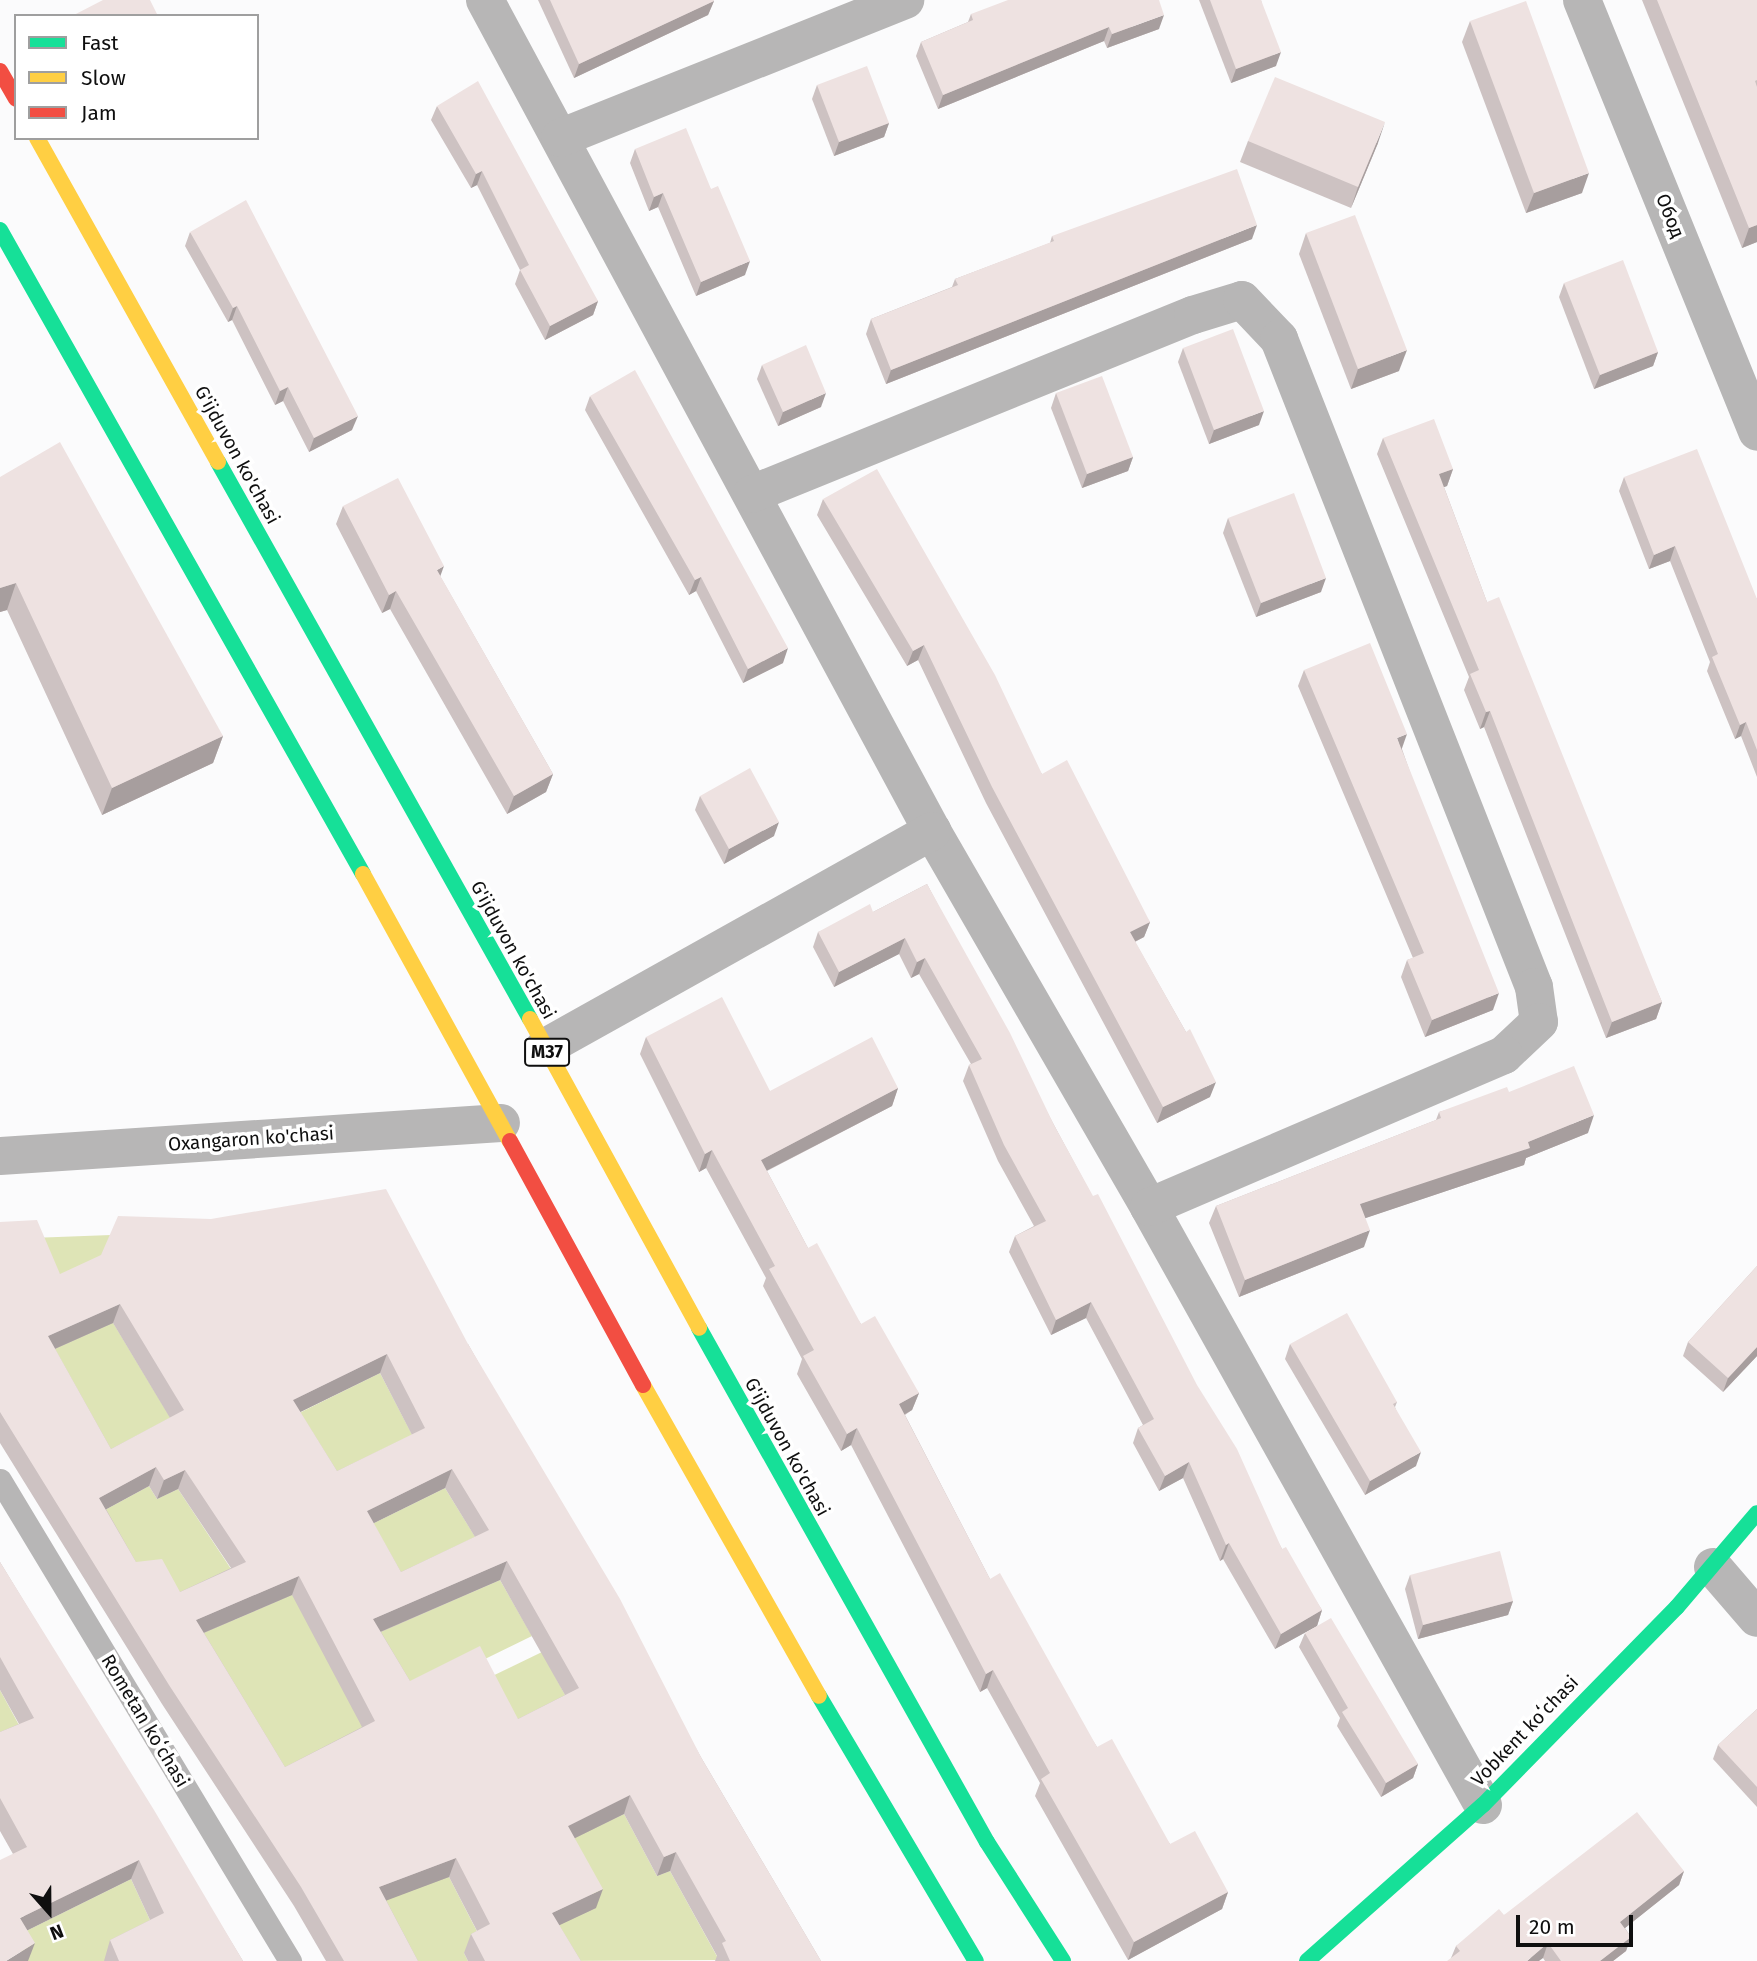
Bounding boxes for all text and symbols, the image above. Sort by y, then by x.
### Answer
legend [14,14,259,140]
text: Fast [81,30,119,56]
text: Slow [81,65,126,91]
text: Jam [81,100,117,126]
street label: Обод [1651,191,1689,241]
street label: G'ijduvon ko'chasi [190,382,284,528]
street label: G'ijduvon ko'chasi [466,877,560,1023]
road number: M37 [522,1037,572,1066]
street label: Oxangaron ko'chasi [167,1122,335,1156]
street label: G'ijduvon ko'chasi [740,1374,834,1520]
street label: Rometan koʻchasi [96,1650,194,1792]
street label: Vobkent koʻchasi [1467,1671,1583,1791]
north arrow [14,1877,84,1947]
scale bar [1519,1902,1636,1946]
text: 20 m [1529,1914,1575,1940]
text: N [47,1919,67,1945]

